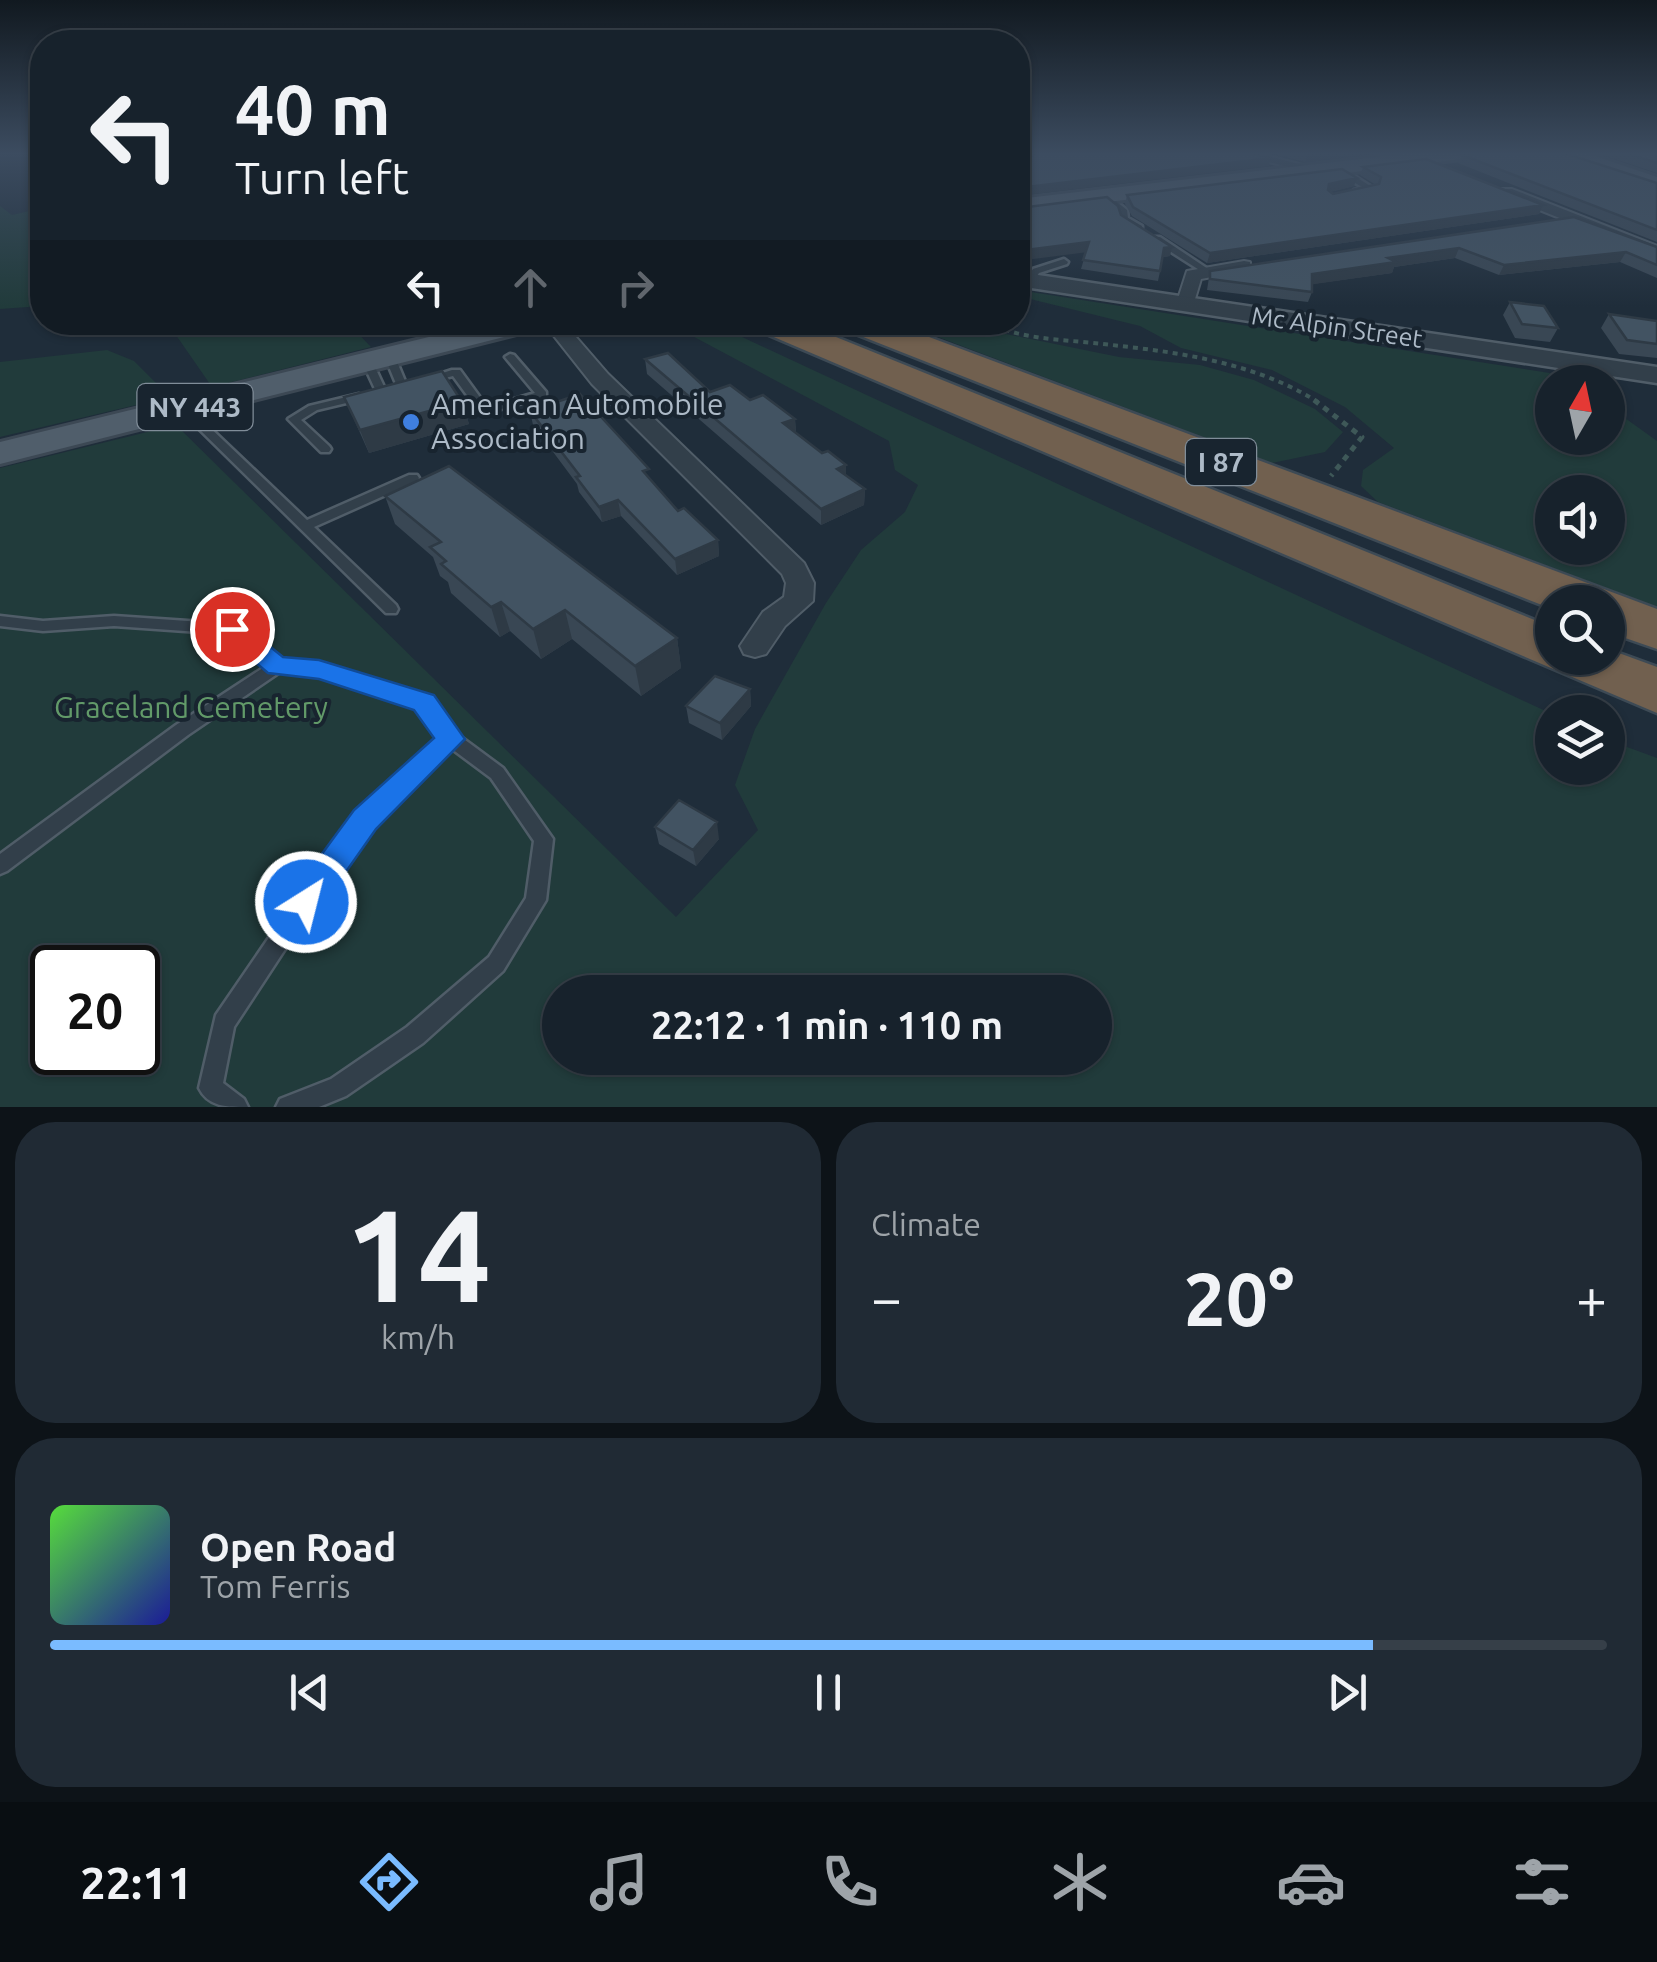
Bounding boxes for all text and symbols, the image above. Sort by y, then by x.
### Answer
icon: left [70,70,200,200]
text: 40 m [235,70,391,148]
text: Turn left [235,152,409,203]
icon: left [398,260,453,315]
icon: ahead [503,260,558,315]
icon: right [608,260,663,315]
street label: Mc Alpin Street [1250,301,1424,353]
north arrow [1535,365,1625,455]
map controls [1535,365,1625,785]
road number: NY 443 [138,384,252,430]
place label: American Automobile Association [431,387,724,455]
marker: American Automobile Association [400,411,422,433]
road number: I 87 [1186,439,1256,485]
button: sound [1535,475,1625,565]
button: search [1535,585,1625,675]
pin [190,587,275,672]
icon: arrive [205,602,260,657]
park label: Graceland Cemetery [54,690,328,724]
button: layers [1535,695,1625,785]
position arrow [254,850,358,954]
speed limit sign: 20 [30,945,160,1075]
text: 22:12 · 1 min · 110 m [651,1004,1003,1046]
text: 14 [345,1181,491,1327]
text: Climate [871,1206,981,1242]
text: 20° [1183,1256,1295,1340]
text: − [871,1267,902,1328]
text: + [1576,1267,1607,1328]
text: km/h [381,1319,455,1355]
text: Open Road [200,1526,396,1568]
text: Tom Ferris [200,1568,350,1604]
icon: previous [282,1665,337,1720]
icon: pause [801,1665,856,1720]
icon: next [1320,1665,1375,1720]
icon: directions [354,1847,424,1917]
icon: music [584,1847,654,1917]
icon: phone [815,1847,885,1917]
icon: climate [1045,1847,1115,1917]
icon: car [1276,1847,1346,1917]
icon: filters [1507,1847,1577,1917]
text: 22:11 [80,1857,193,1908]

